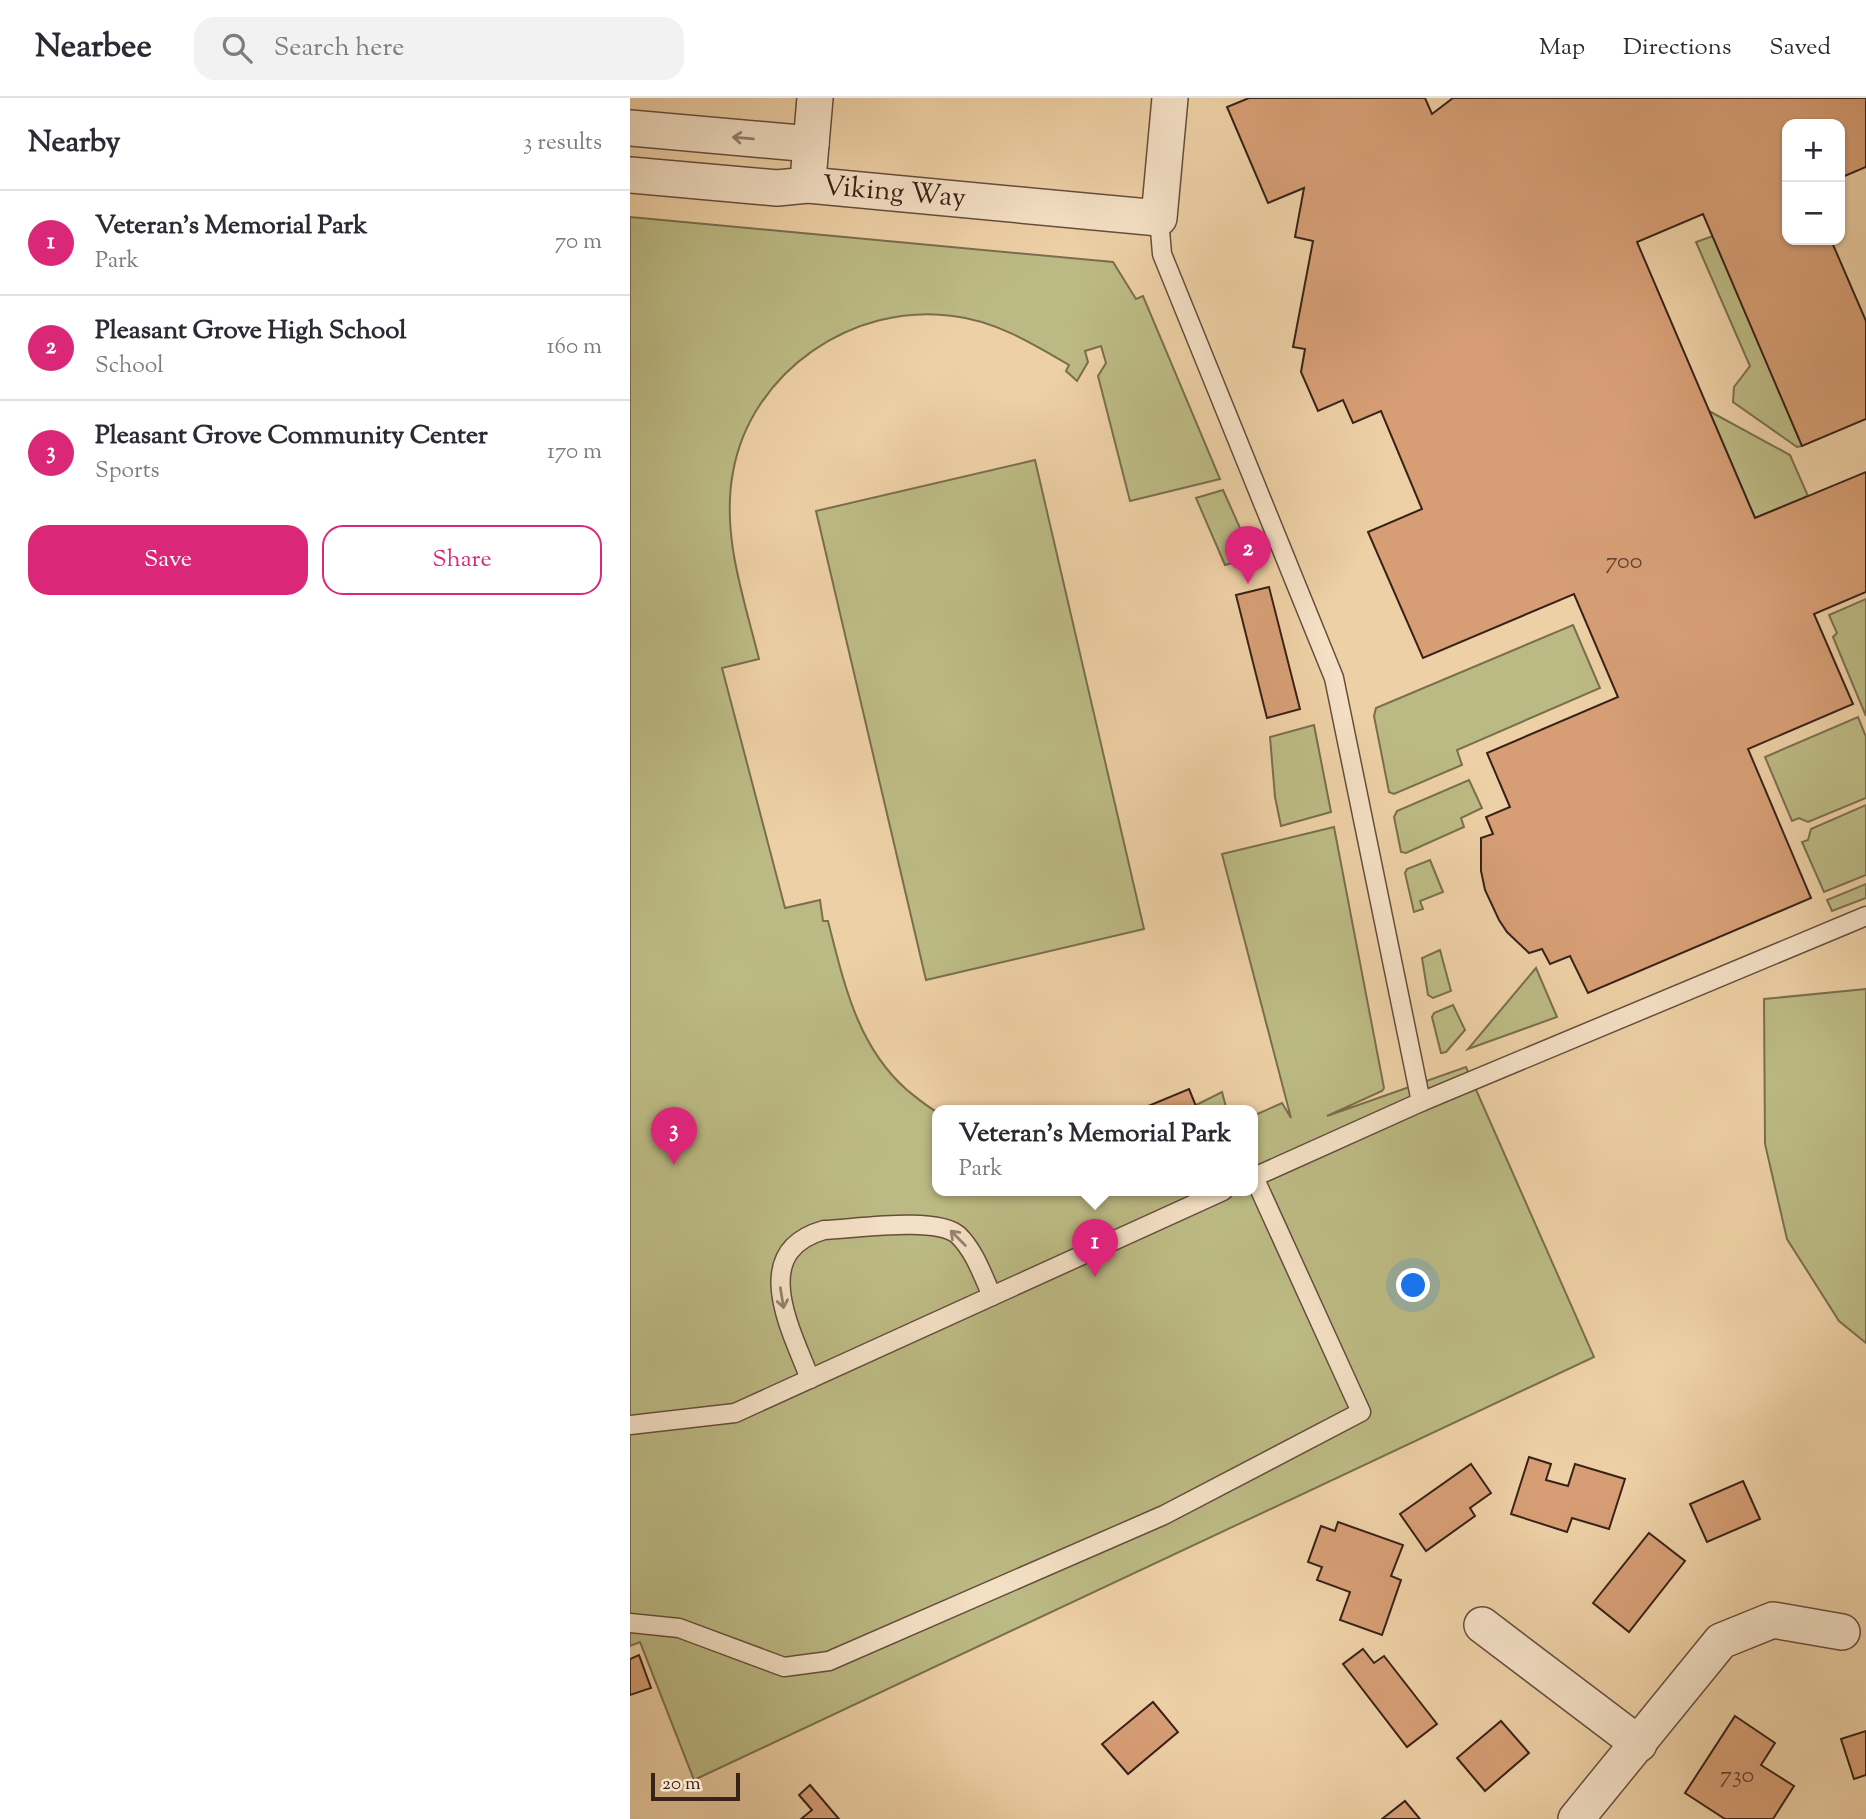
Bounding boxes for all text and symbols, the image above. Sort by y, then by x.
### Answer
search box [194,17,684,80]
text: Nearbee [35,24,152,72]
icon: search [218,29,256,67]
text: Search here [274,30,404,67]
text: Map [1539,31,1585,65]
text: Directions [1623,31,1731,65]
text: Saved [1769,31,1831,65]
map controls [1782,119,1845,245]
button: + [1782,119,1845,182]
text: Nearby [28,122,120,165]
text: 3 results [523,127,602,160]
one-way arrow [732,131,754,144]
street label: Viking Way [821,167,967,219]
button: − [1782,182,1845,245]
text: Veteran's Memorial Park [95,208,367,245]
text: 1 [47,226,55,259]
text: 70 m [555,226,602,259]
text: Park [95,245,139,278]
text: Pleasant Grove High School [95,313,406,350]
text: 2 [46,331,56,364]
text: 160 m [547,331,602,364]
text: School [95,350,164,383]
text: Pleasant Grove Community Center [95,418,488,455]
text: 3 [46,436,56,469]
text: 170 m [547,436,602,469]
text: Sports [95,455,160,488]
button: Save [28,525,308,595]
button: Share [322,525,602,595]
pin: 2 [1225,526,1271,584]
house number: 700 [1606,545,1642,579]
popup [932,1105,1258,1196]
pin: 3 [651,1107,697,1165]
text: Veteran's Memorial Park [959,1116,1231,1153]
text: Park [959,1153,1003,1186]
pin: 1 [1072,1219,1118,1277]
one-way arrow [949,1230,966,1247]
your location [1396,1268,1430,1302]
one-way arrow [775,1286,788,1309]
house number: 730 [1720,1759,1754,1793]
scale bar [651,1770,740,1802]
text: 20 m [662,1771,701,1798]

